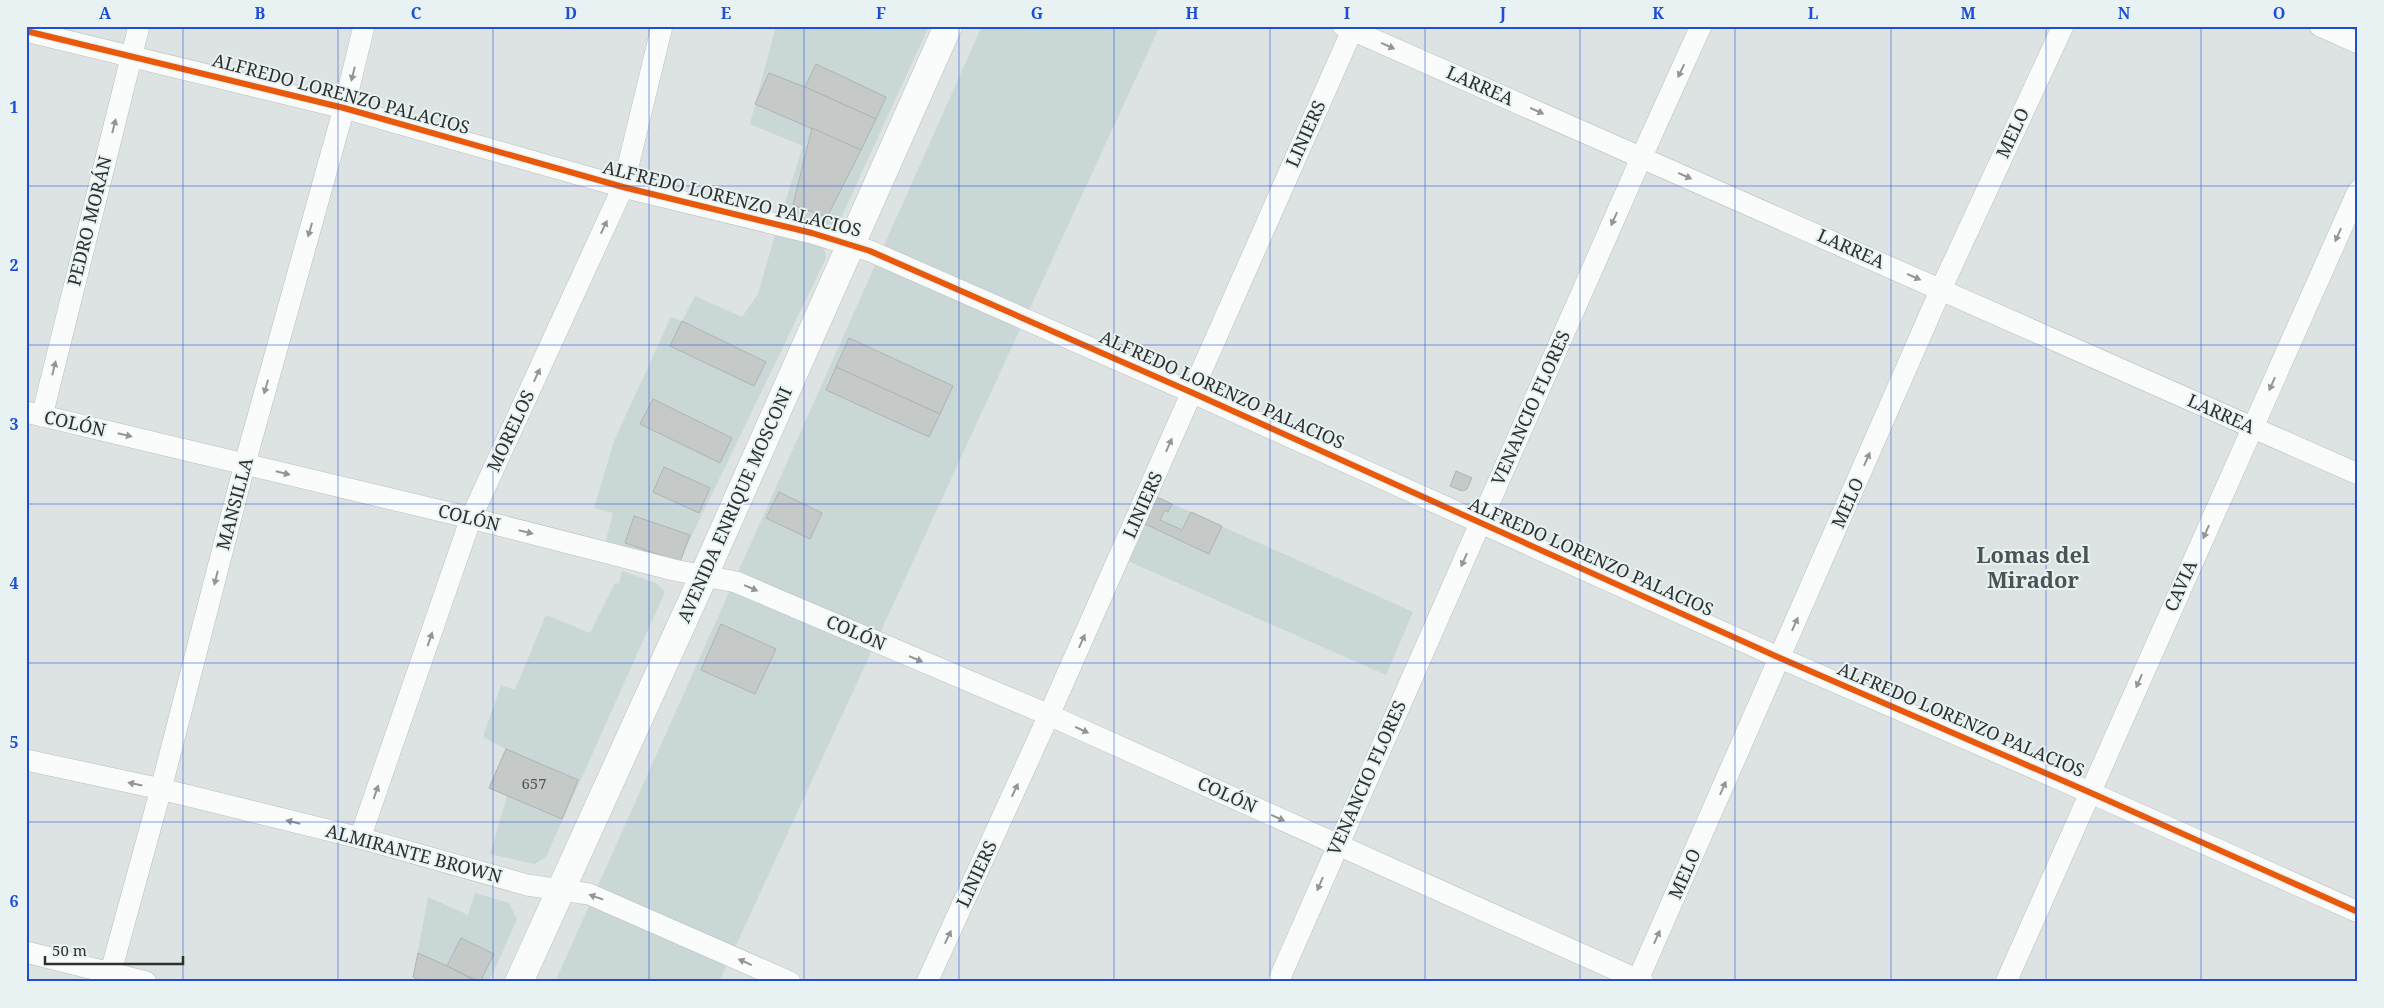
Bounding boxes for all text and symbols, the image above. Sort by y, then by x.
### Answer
text: A [99,2,112,24]
text: B [255,2,266,24]
text: C [411,2,422,24]
text: D [565,2,577,24]
text: E [721,2,731,24]
text: F [876,2,886,24]
text: G [1031,2,1043,24]
text: H [1185,2,1199,24]
text: I [1344,2,1350,24]
text: J [1499,2,1507,24]
text: K [1652,2,1664,24]
text: L [1808,2,1818,24]
text: M [1960,2,1976,24]
text: N [2118,2,2131,24]
text: O [2273,2,2285,24]
one-way arrow [1381,42,1395,50]
street label: ALFREDO LORENZO PALACIOS [210,47,473,139]
street label: LARREA [1443,60,1518,111]
one-way arrow [1677,63,1685,78]
one-way arrow [349,66,357,81]
text: 1 [9,96,19,118]
street label: LINIERS [1280,96,1330,171]
street label: MELO [1990,104,2034,162]
one-way arrow [1530,107,1544,115]
one-way arrow [110,118,118,133]
street label: PEDRO MORÁN [61,153,117,288]
street label: ALFREDO LORENZO PALACIOS [600,154,864,242]
one-way arrow [1678,172,1692,180]
one-way arrow [1610,212,1618,226]
one-way arrow [601,220,609,234]
one-way arrow [306,223,314,238]
street label: LARREA [1814,223,1889,274]
one-way arrow [2333,228,2341,242]
text: 2 [9,254,19,276]
one-way arrow [1907,274,1921,282]
street label: ALFREDO LORENZO PALACIOS [1096,324,1349,454]
street label: VENANCIO FLORES [1485,326,1575,489]
one-way arrow [50,361,58,376]
one-way arrow [533,368,541,382]
one-way arrow [2267,377,2275,391]
one-way arrow [262,379,270,394]
street label: AVENIDA ENRIQUE MOSCONI [671,383,797,626]
street label: MORELOS [481,386,539,475]
street label: LARREA [2184,388,2259,439]
street label: COLÓN [42,404,109,442]
text: 3 [9,413,19,435]
one-way arrow [117,431,132,439]
one-way arrow [1166,438,1174,452]
one-way arrow [1864,452,1872,466]
street label: MANSILLA [210,455,258,553]
street label: LINIERS [1117,467,1167,542]
one-way arrow [275,469,290,477]
street label: MELO [1825,474,1869,532]
street label: ALFREDO LORENZO PALACIOS [1465,491,1718,621]
street label: COLÓN [436,498,503,536]
one-way arrow [2201,525,2209,539]
one-way arrow [518,529,533,537]
district label: Lomas del Mirador [1976,539,2090,594]
one-way arrow [1460,553,1468,567]
street label: CAVIA [2158,556,2202,615]
one-way arrow [212,570,220,585]
text: 4 [9,572,19,594]
one-way arrow [744,585,758,593]
street label: COLÓN [823,609,890,655]
one-way arrow [1792,617,1800,631]
one-way arrow [426,631,434,646]
one-way arrow [1078,634,1086,648]
one-way arrow [909,655,923,663]
street label: ALFREDO LORENZO PALACIOS [1834,656,2088,782]
one-way arrow [2135,674,2143,688]
street label: VENANCIO FLORES [1321,696,1411,859]
one-way arrow [1075,727,1089,735]
text: 5 [9,731,19,753]
street label: COLÓN [1194,770,1261,818]
house number: 657 [521,773,547,793]
one-way arrow [128,780,143,788]
one-way arrow [1719,781,1727,795]
one-way arrow [1012,783,1020,797]
one-way arrow [372,784,380,799]
one-way arrow [1271,814,1285,822]
one-way arrow [286,818,301,826]
street label: ALMIRANTE BROWN [324,818,505,888]
street label: LINIERS [950,836,1002,911]
street label: MELO [1662,845,1706,903]
one-way arrow [1316,877,1324,892]
text: 6 [9,890,19,912]
one-way arrow [588,893,603,901]
one-way arrow [944,930,952,944]
one-way arrow [1653,930,1661,944]
scale bar [45,933,182,965]
text: 50 m [52,940,87,960]
one-way arrow [738,957,752,965]

